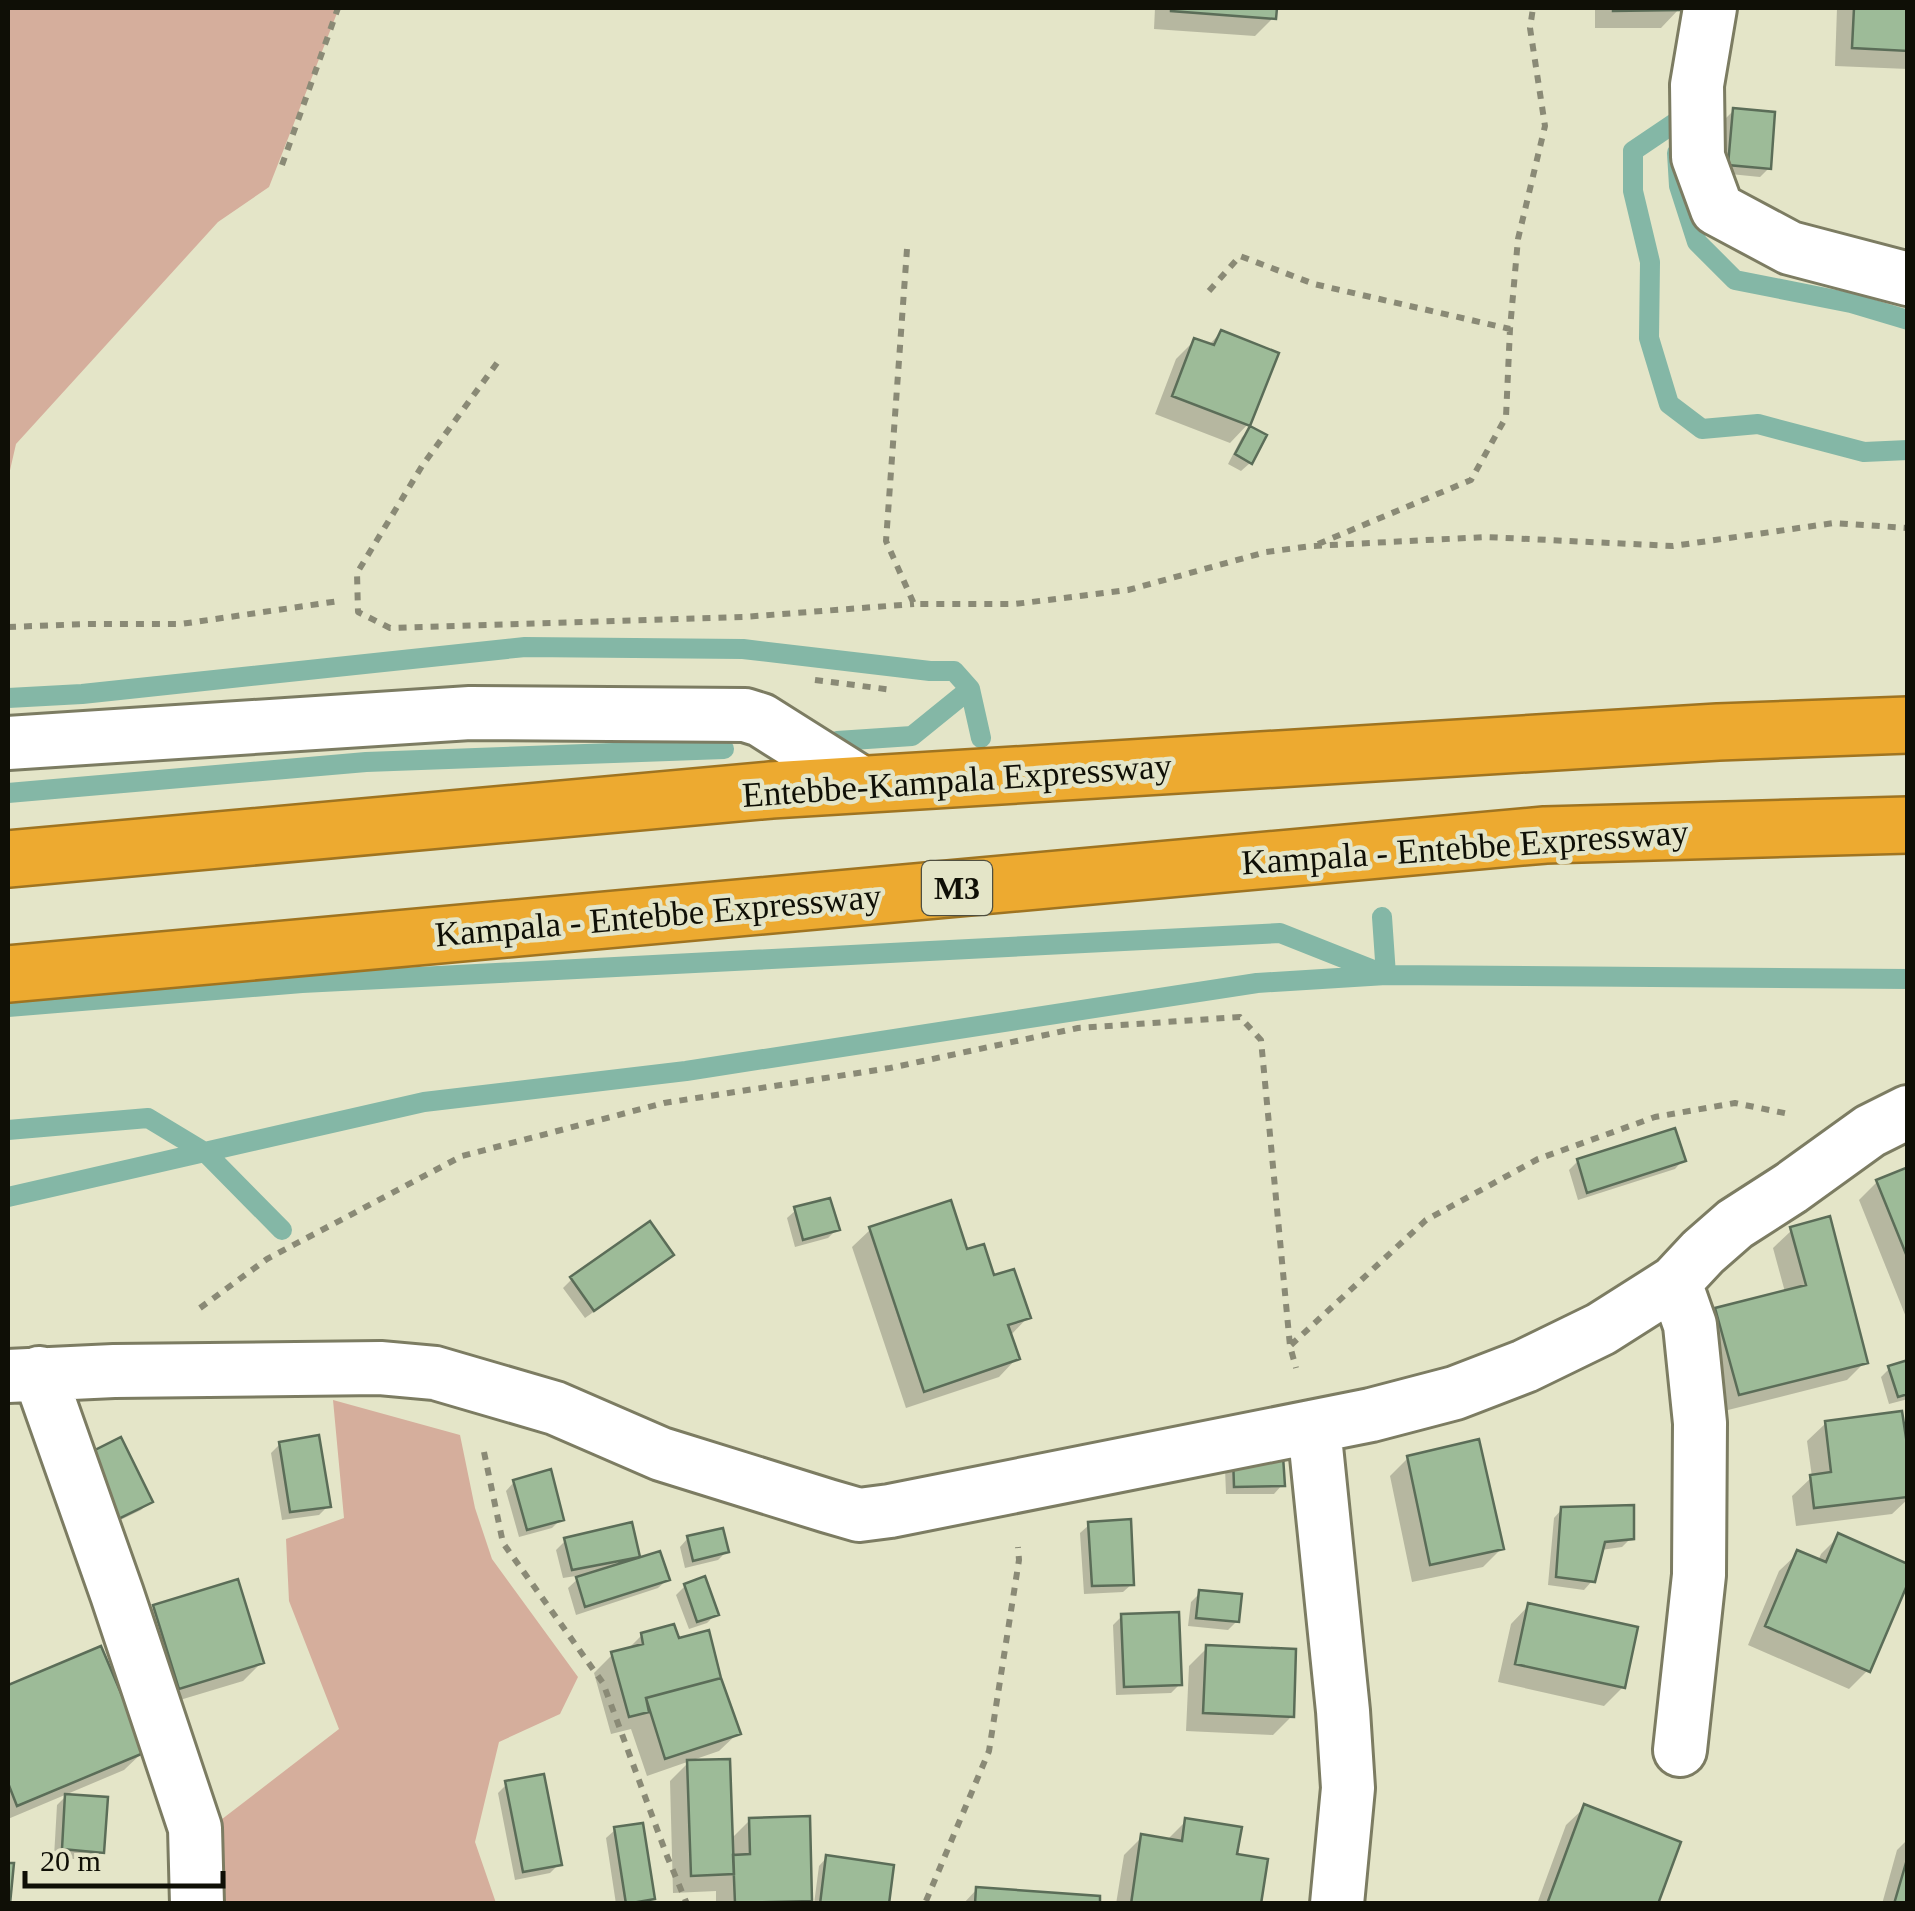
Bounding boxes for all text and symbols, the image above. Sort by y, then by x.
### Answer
street label: Entebbe-Kampala Expressway [741,746,1174,815]
street label: Kampala - Entebbe Expressway [1240,812,1690,883]
road number: M3 [922,861,992,915]
street label: Kampala - Entebbe Expressway [433,877,883,954]
scale bar [25,1826,222,1888]
text: 20 m [40,1844,101,1877]

